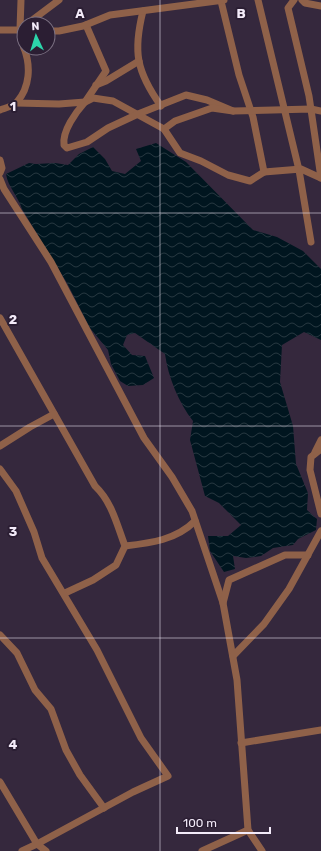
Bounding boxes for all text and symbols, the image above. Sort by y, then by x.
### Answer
text: A [75,6,85,21]
text: B [236,6,246,21]
north arrow [16,16,56,56]
text: N [31,20,40,33]
text: 1 [10,99,16,114]
text: 2 [9,312,17,327]
text: 3 [9,524,18,539]
text: 4 [9,737,18,752]
scale bar [177,809,270,835]
text: 100 m [183,816,217,830]

